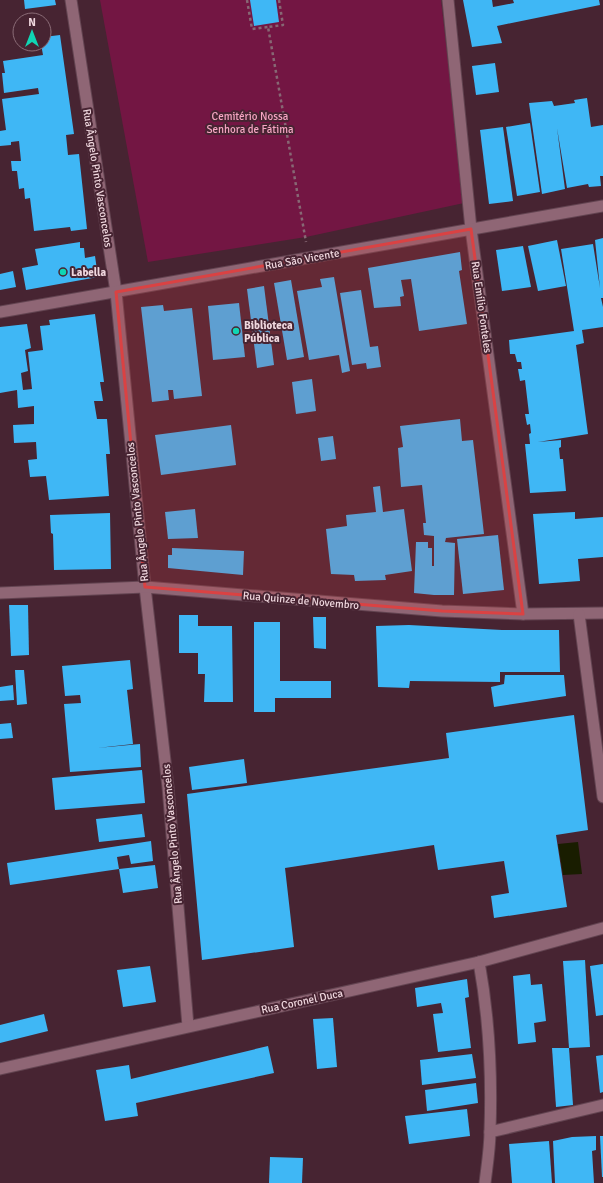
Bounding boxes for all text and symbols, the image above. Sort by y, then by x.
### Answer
north arrow [12,12,52,52]
text: N [28,16,36,29]
street label: Rua Ângelo Pinto Vasconcelos [80,108,116,249]
park label: Cemitério Nossa Senhora de Fátima [206,110,294,136]
street label: Rua São Vicente [264,247,340,272]
street label: Rua Emílio Fonteles [469,260,494,354]
place label: Labella [71,266,107,279]
marker: Labella [58,267,68,277]
place label: Biblioteca Pública [244,319,293,345]
marker: Biblioteca Pública [231,326,241,336]
street label: Rua Ângelo Pinto Vasconcelos [123,441,151,582]
street label: Rua Quinze de Novembro [242,589,360,612]
street label: Rua Ângelo Pinto Vasconcelos [159,763,185,904]
street label: Rua Coronel Duca [260,986,345,1017]

